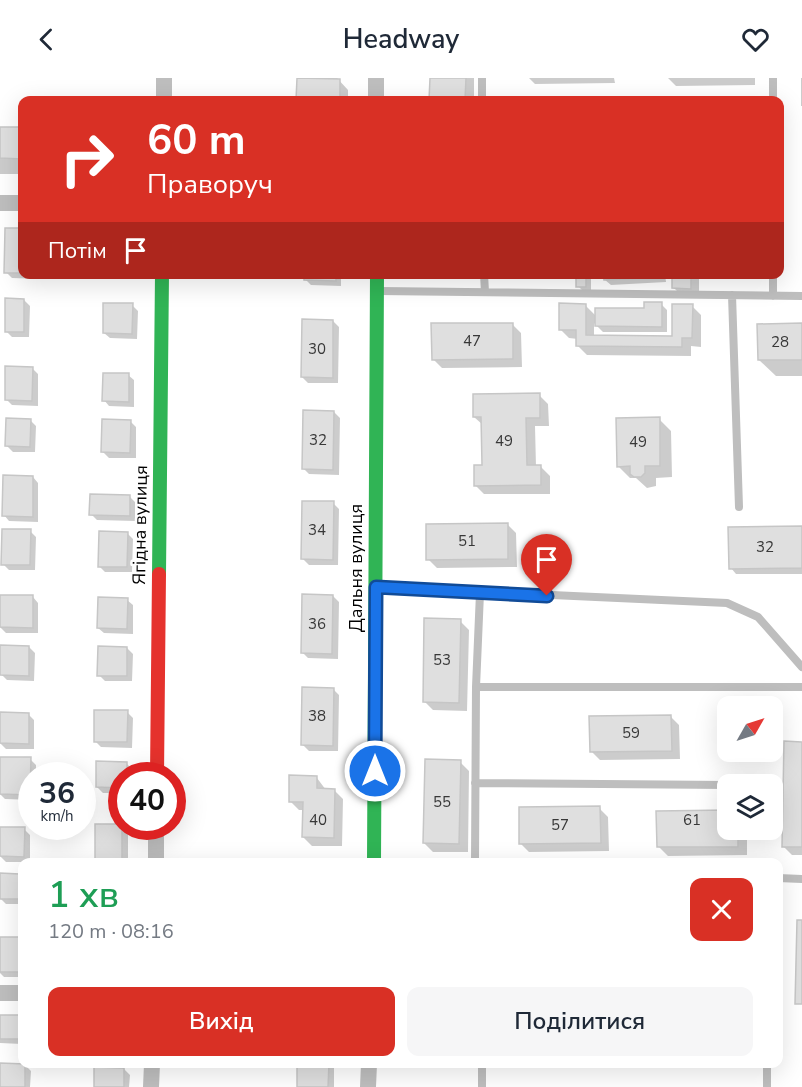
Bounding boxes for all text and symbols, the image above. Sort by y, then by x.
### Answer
text: Headway [343,21,459,58]
icon: back [30,23,63,56]
icon: heart [739,23,772,56]
text: 60 m [147,112,246,169]
icon: right [48,120,126,198]
text: Праворуч [147,166,273,203]
icon: arrive [119,234,152,267]
text: Потім [48,236,107,266]
house number: 47 [463,331,481,351]
house number: 28 [771,332,789,352]
house number: 30 [308,339,326,359]
house number: 32 [309,430,327,450]
house number: 49 [495,431,513,451]
house number: 49 [629,432,647,452]
street label: Ягідна вулиця [127,465,153,585]
street label: Дальня вулиця [344,504,368,632]
house number: 34 [308,520,326,540]
house number: 51 [458,531,476,551]
pin [521,534,572,596]
house number: 32 [756,537,774,557]
icon: arrive [530,543,563,576]
house number: 36 [308,614,326,634]
house number: 53 [433,650,451,670]
north arrow [717,696,783,762]
map controls [717,696,783,840]
house number: 38 [308,706,326,726]
house number: 59 [622,723,640,743]
position arrow [343,739,407,803]
speed limit sign: 40 [108,762,186,840]
text: 36 [39,773,75,814]
button: layers [717,774,783,840]
house number: 55 [433,792,451,812]
text: km/h [40,806,74,826]
house number: 40 [309,810,327,830]
house number: 61 [683,810,701,830]
house number: 57 [551,815,569,835]
text: 1 хв [48,871,119,920]
button: close [690,878,753,941]
text: 120 m · 08:16 [48,918,174,945]
button: Вихід [48,987,395,1056]
button: Поділитися [407,987,753,1056]

